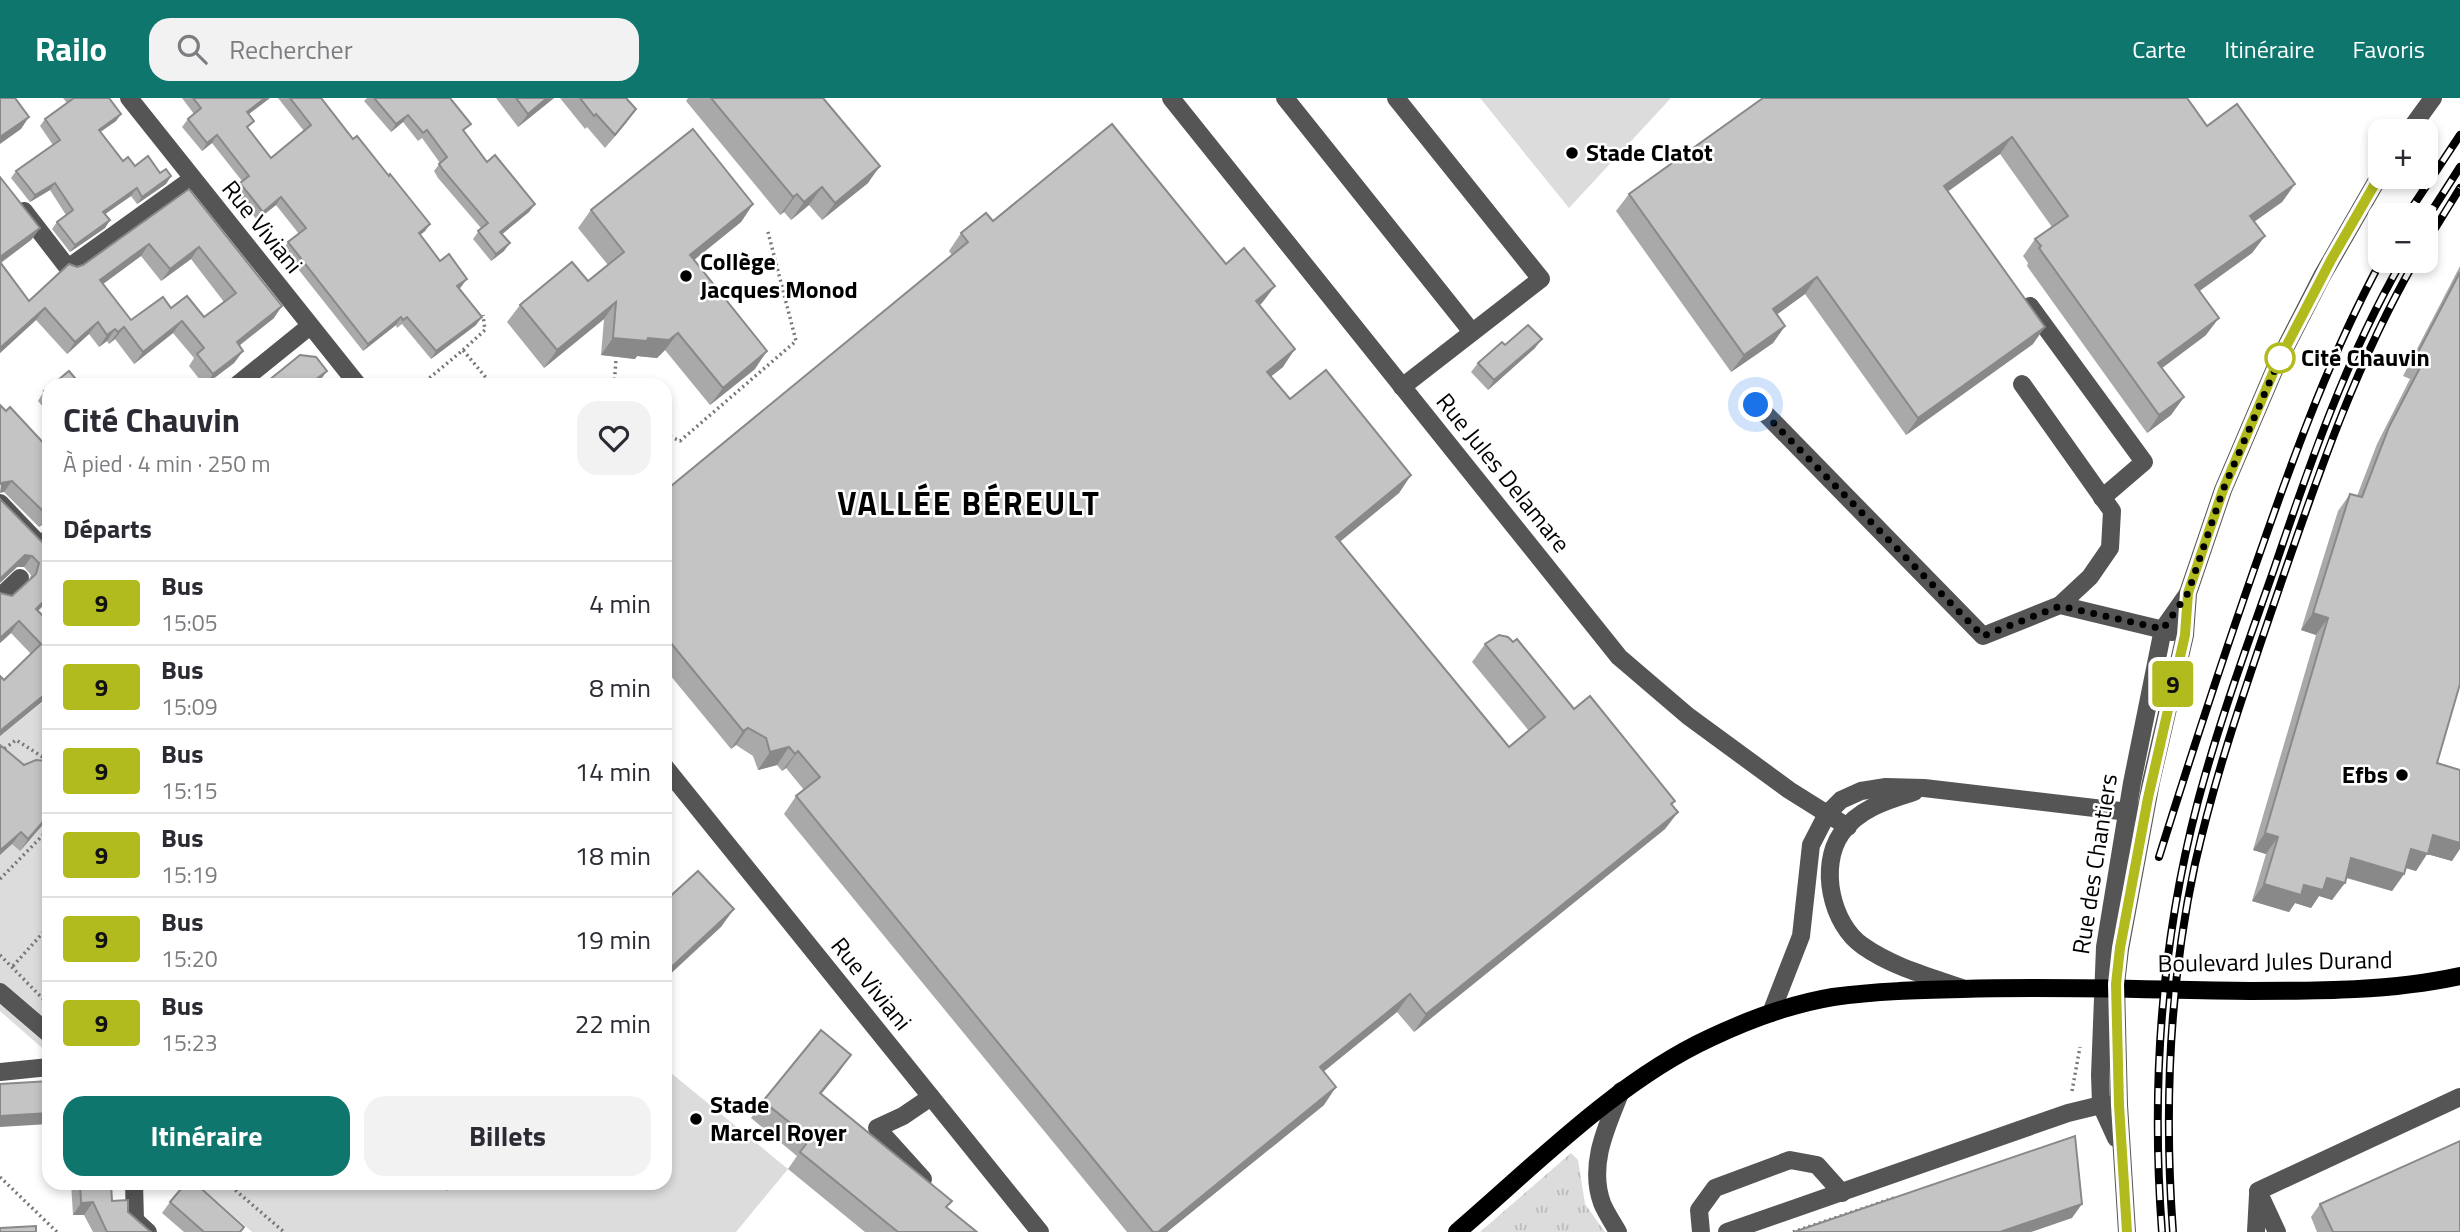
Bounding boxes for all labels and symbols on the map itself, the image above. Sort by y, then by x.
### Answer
place label: Stade Clatot [1586,134,1713,170]
marker: Stade Clatot [1564,145,1580,161]
street label: Rue Viviani [214,172,312,281]
place label: Collège Jacques Monod [700,243,858,307]
marker: Collège Jacques Monod [678,268,694,284]
place label: Cité Chauvin [2301,339,2430,375]
marker: Cité Chauvin [2265,343,2295,373]
street label: Rue Jules Delamare [1428,385,1579,560]
your location [1738,387,1773,422]
district label: VALLÉE BÉREULT [837,479,1101,527]
line badge: 9 [2150,661,2196,707]
place label: Efbs [2342,756,2388,792]
marker: Efbs [2394,767,2410,783]
street label: Rue des Chantiers [2062,771,2126,957]
street label: Rue Viviani [823,929,921,1038]
street label: Boulevard Jules Durand [2157,941,2393,981]
place label: Stade Marcel Royer [710,1086,847,1150]
marker: Stade Marcel Royer [688,1111,704,1127]

